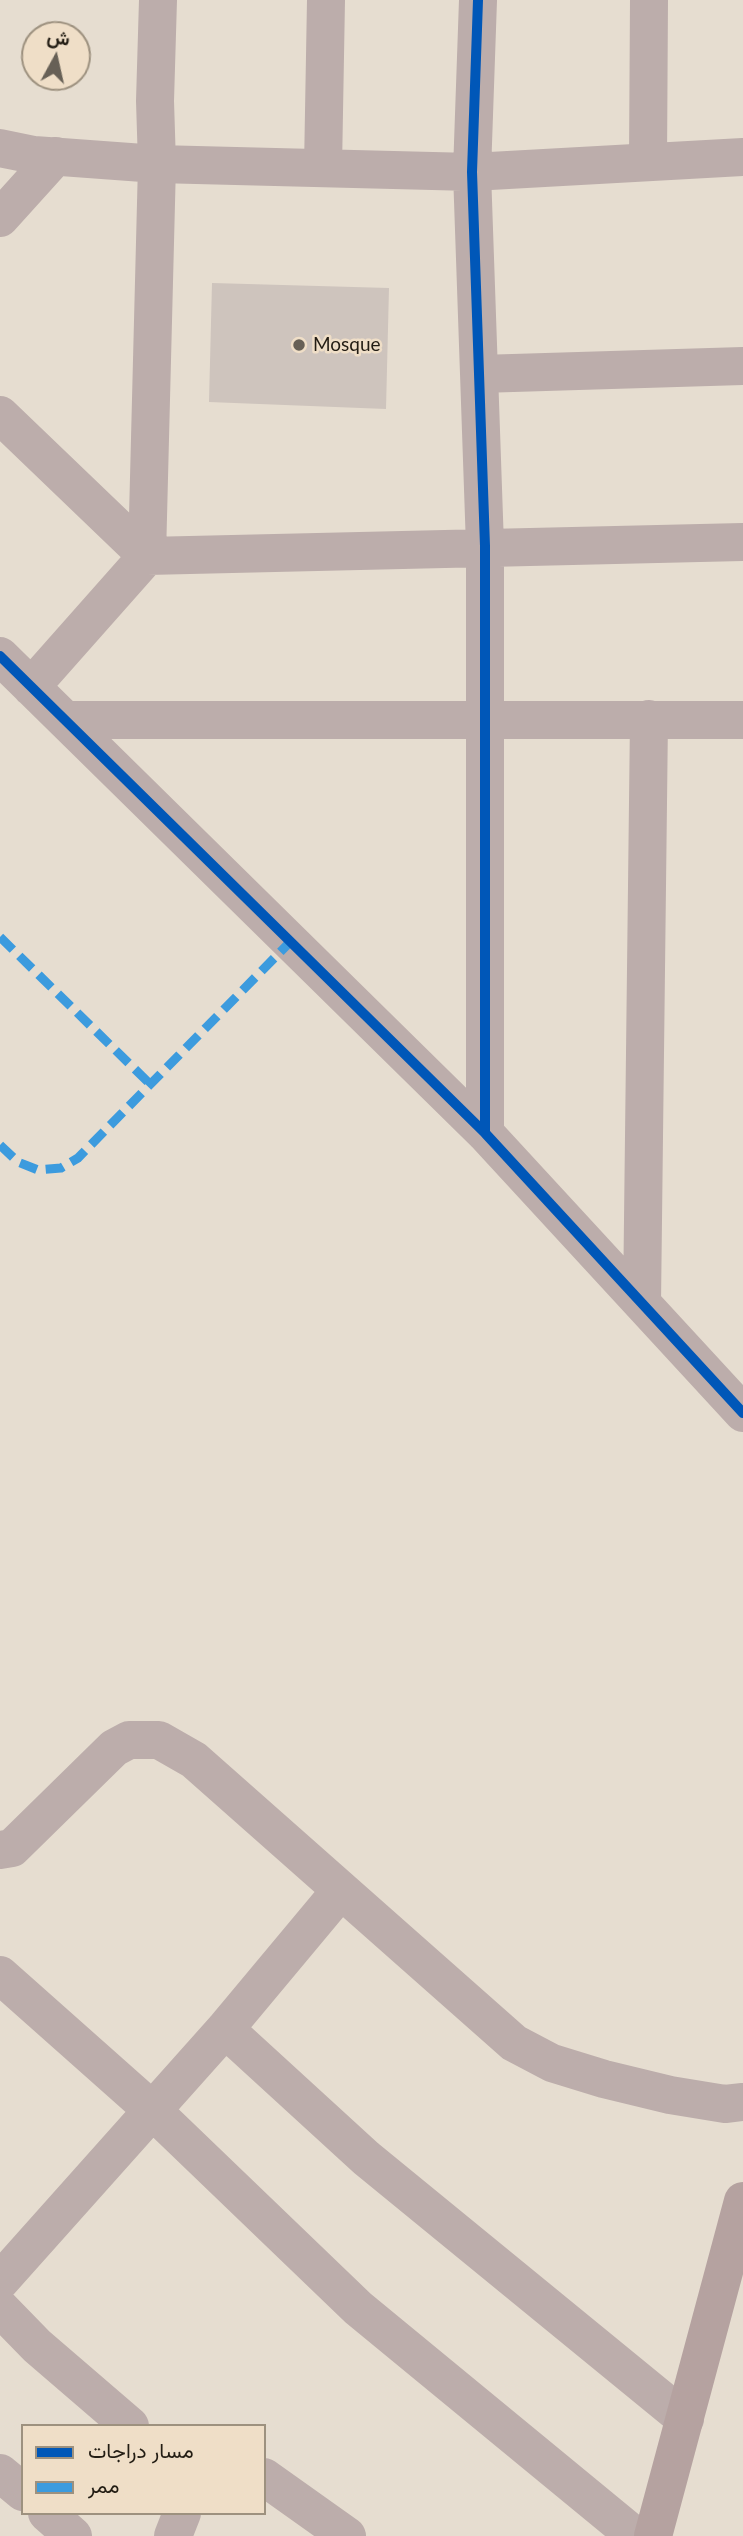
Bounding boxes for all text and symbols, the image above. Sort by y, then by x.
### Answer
north arrow [21,21,91,91]
text: ش [46,24,72,50]
place label: Mosque [313,334,381,356]
marker: Mosque [291,337,307,353]
legend [21,2424,266,2515]
text: مسار دراجات [88,2437,194,2462]
text: ممر [88,2472,119,2497]

